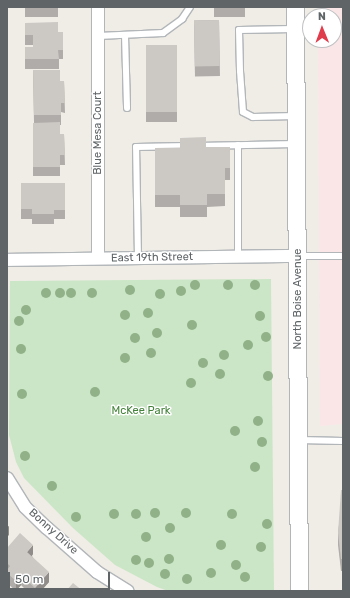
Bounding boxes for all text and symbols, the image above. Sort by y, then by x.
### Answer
north arrow [302,8,342,48]
text: N [318,10,326,23]
street label: Blue Mesa Court [91,91,105,175]
street label: North Boise Avenue [291,248,305,350]
street label: East 19th Street [111,251,193,265]
park label: McKee Park [112,404,170,418]
street label: Bonny Drive [26,506,80,558]
scale bar [10,564,112,590]
text: 50 m [15,572,43,586]

